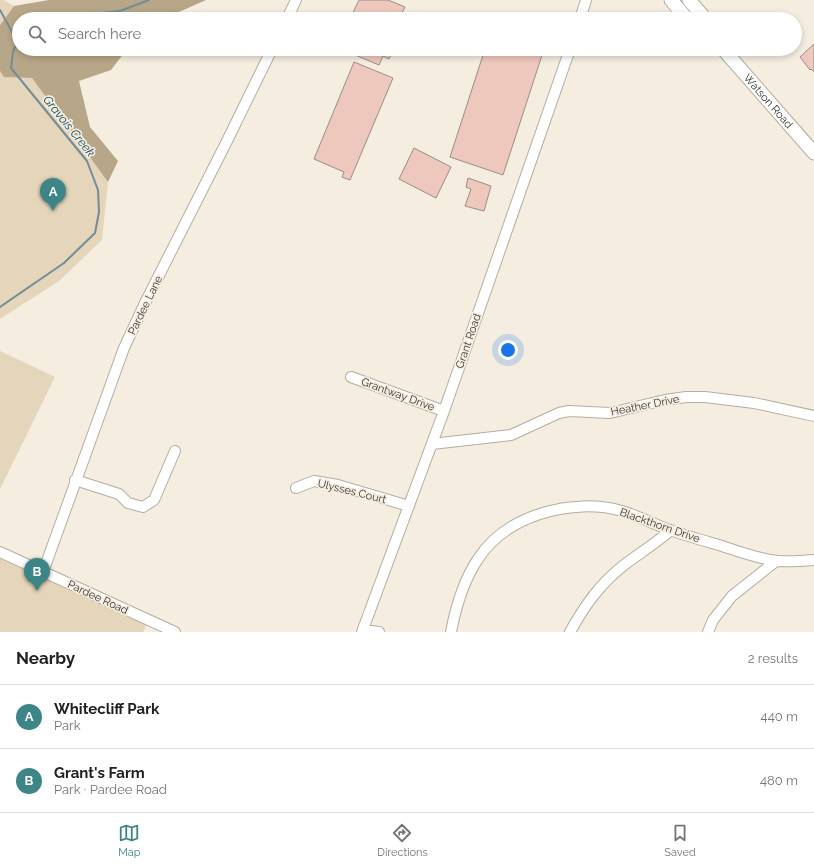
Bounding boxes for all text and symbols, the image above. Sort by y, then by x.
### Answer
search box [12,12,802,56]
icon: search [26,23,48,45]
text: Search here [58,25,141,43]
street label: Watson Road [741,71,795,131]
water label: Gravois Creek [40,93,98,160]
pin: A [40,178,66,211]
street label: Pardee Lane [126,273,166,337]
street label: Grant Road [453,312,484,370]
your location [498,340,518,360]
street label: Grantway Drive [359,375,437,414]
street label: Heather Drive [610,392,681,419]
street label: Ulysses Court [316,477,388,506]
street label: Blackthorn Drive [618,506,702,545]
pin: B [24,558,50,591]
street label: Pardee Road [65,578,130,617]
text: Nearby [16,648,75,668]
text: 2 results [748,651,798,666]
text: Whitecliff Park [54,700,159,718]
text: A [25,709,33,724]
text: 440 m [761,709,798,724]
text: Park [54,718,81,733]
text: Grant's Farm [54,764,145,782]
text: B [25,773,33,788]
text: 480 m [760,773,798,788]
text: Park · Pardee Road [54,782,167,797]
tab: Map [118,822,141,859]
tab: Directions [377,822,428,859]
tab: Saved [664,822,696,859]

